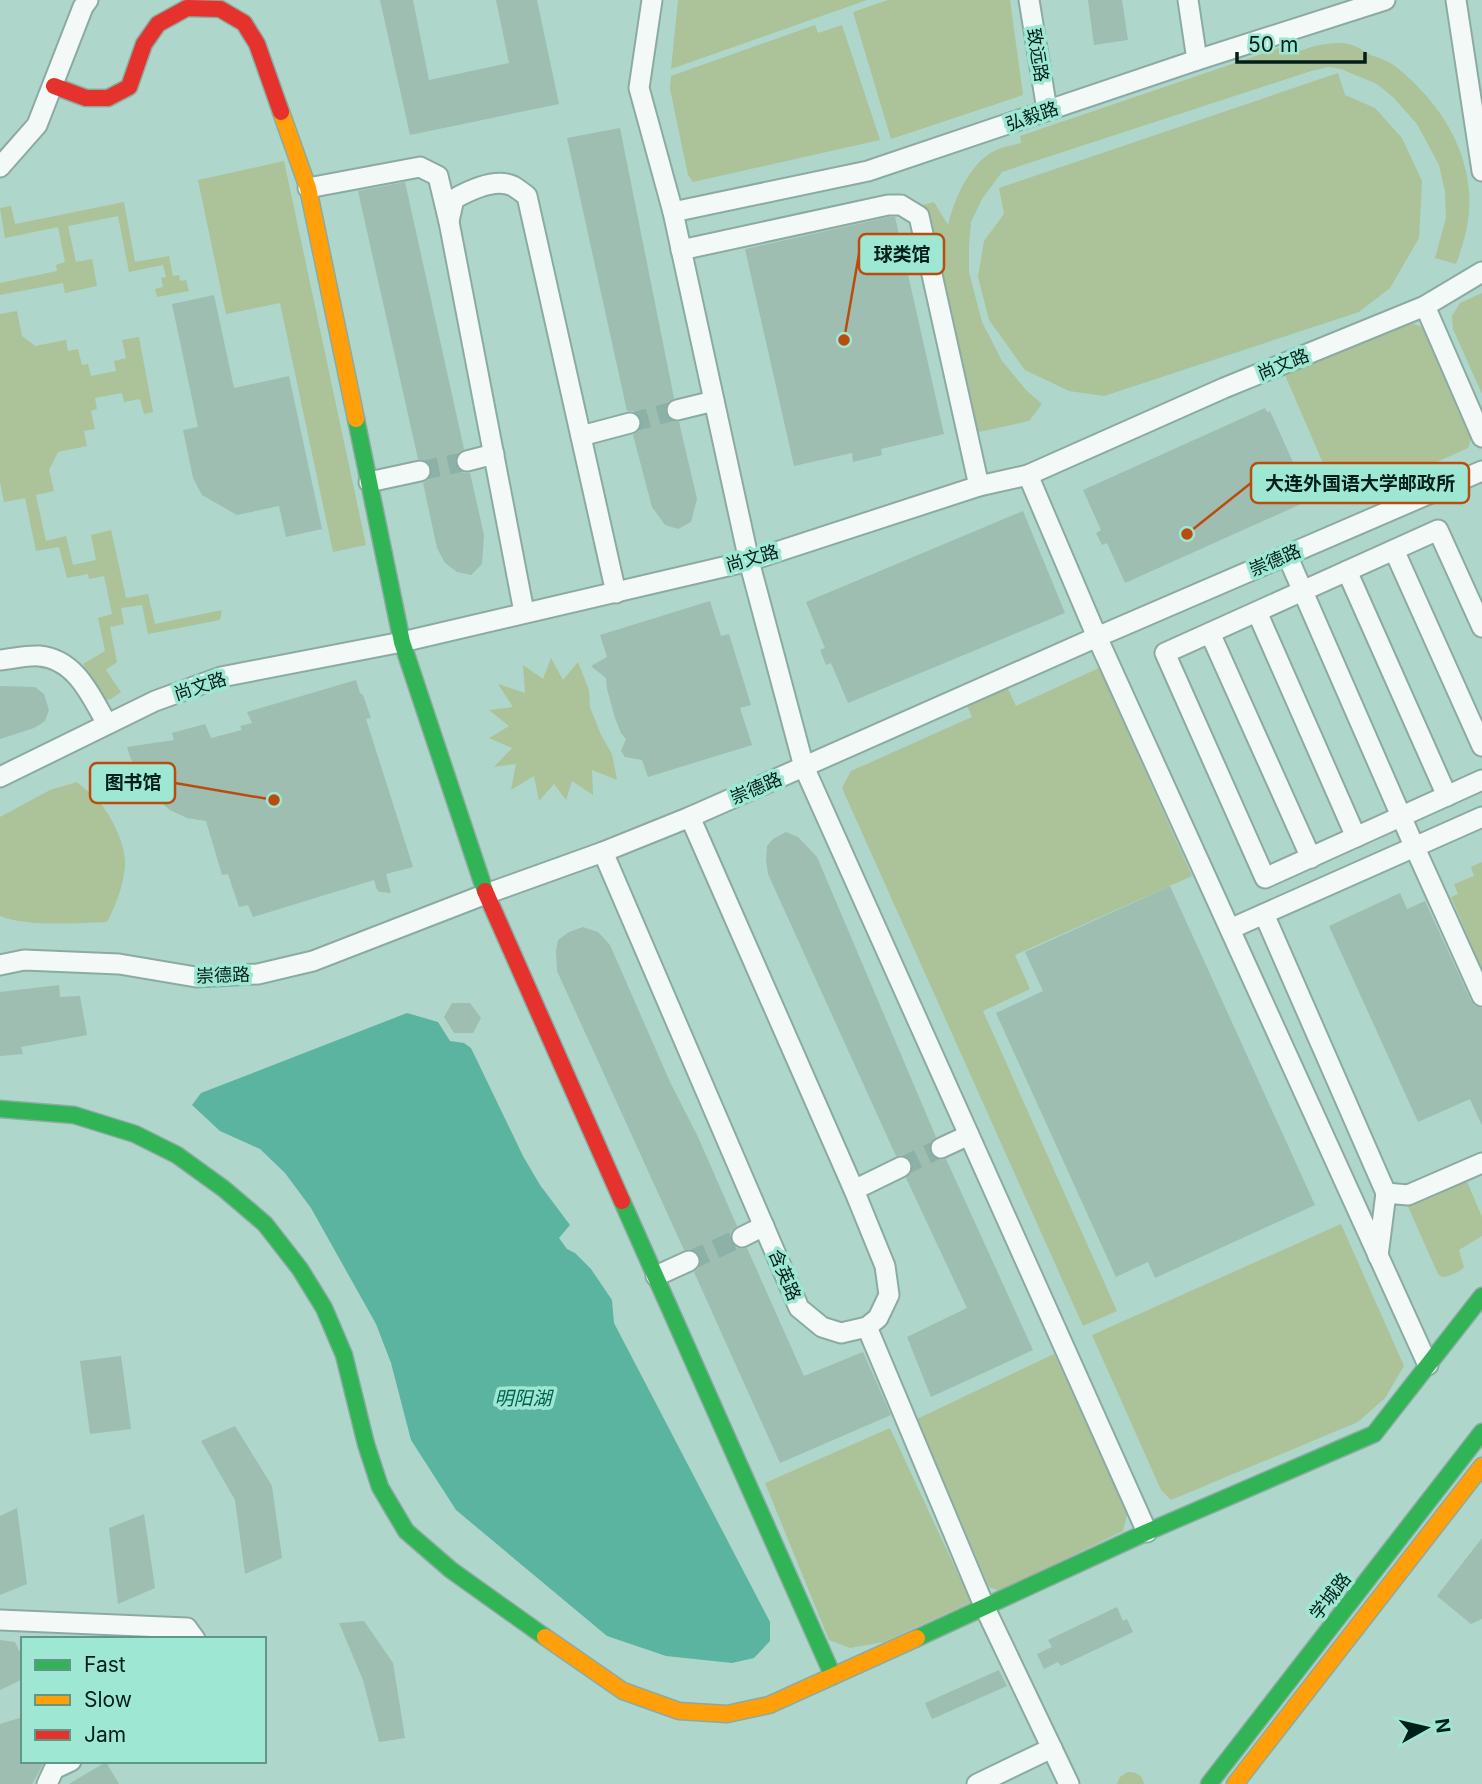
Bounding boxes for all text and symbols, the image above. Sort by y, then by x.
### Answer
scale bar [1237,21,1365,65]
street label: 致远路 [1023,27,1053,83]
text: 50 m [1248,32,1298,57]
street label: 弘毅路 [1003,97,1061,135]
callout: 球类馆 [859,234,944,274]
text: 球类馆 [873,243,931,266]
street label: 尚文路 [1254,344,1312,384]
callout: 大连外国语大学邮政所 [1251,463,1469,503]
text: 大连外国语大学邮政所 [1265,472,1455,495]
street label: 尚文路 [723,540,781,576]
street label: 崇德路 [1246,540,1304,580]
street label: 尚文路 [171,668,229,704]
callout: 图书馆 [90,763,175,803]
street label: 崇德路 [727,768,785,808]
text: 图书馆 [104,771,162,794]
street label: 崇德路 [196,964,250,986]
street label: 含英路 [765,1246,805,1304]
water label: 明阳湖 [494,1387,554,1410]
street label: 学城路 [1305,1568,1355,1624]
legend [21,1637,266,1763]
text: Fast [84,1652,126,1677]
text: Slow [84,1687,132,1712]
north arrow [1391,1693,1461,1763]
text: N [1430,1717,1455,1734]
text: Jam [84,1722,126,1747]

